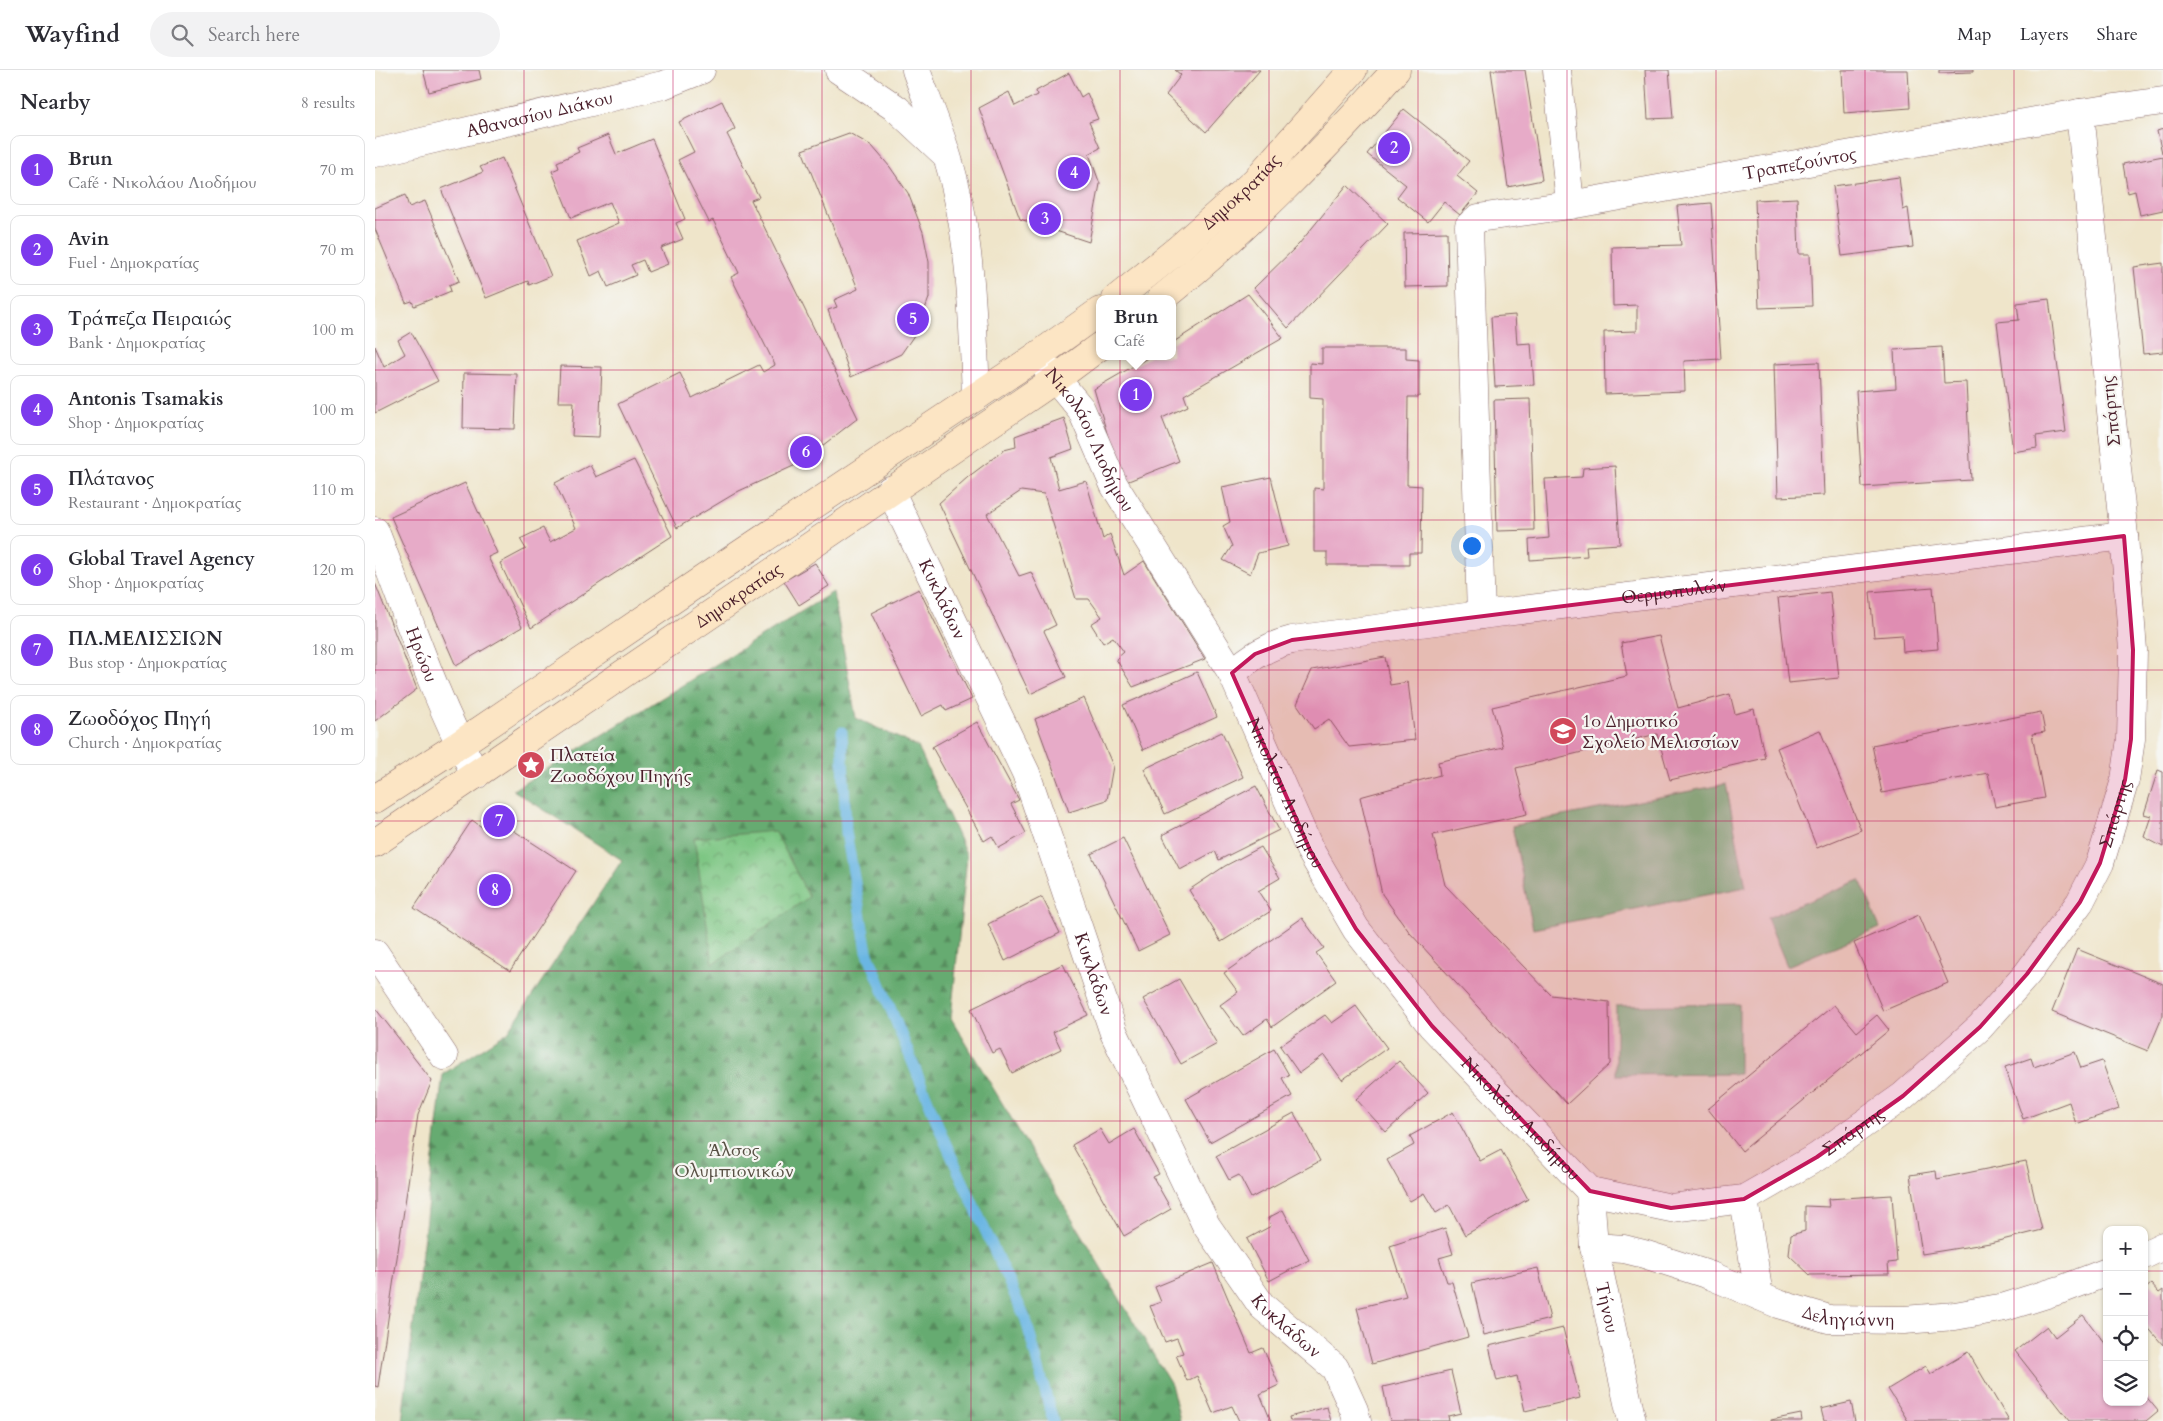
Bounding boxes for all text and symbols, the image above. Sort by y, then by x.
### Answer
search box [150,12,500,57]
text: Wayfind [25,18,120,51]
icon: search [168,21,196,49]
text: Search here [208,22,300,48]
text: Map [1957,22,1992,47]
text: Layers [2020,22,2069,47]
text: Share [2097,22,2138,47]
street label: Αθανασίου Διάκου [463,85,616,144]
text: Nearby [20,88,91,117]
text: 8 results [301,92,355,114]
pin: 2 [1378,129,1410,167]
street label: Τραπεζούντος [1741,141,1859,186]
text: Brun [68,146,113,172]
street label: Δημοκρατίας [1196,148,1286,235]
pin: 4 [1058,154,1090,192]
text: 1 [33,159,41,181]
text: 70 m [320,159,354,181]
text: Café · Νικολάου Λιοδήμου [68,172,257,194]
pin: 3 [1029,200,1061,238]
text: Avin [68,226,109,252]
text: 2 [33,239,41,261]
text: 70 m [320,239,354,261]
text: Fuel · Δημοκρατίας [68,252,199,274]
popup [1096,295,1176,360]
pin: 5 [897,300,929,338]
text: Brun [1114,304,1158,330]
text: Τράπεζα Πειραιώς [68,306,232,332]
text: 3 [33,319,41,341]
text: 100 m [312,319,354,341]
text: Café [1114,330,1145,352]
text: Bank · Δημοκρατίας [68,332,206,354]
street label: Νικολάου Λιοδήμου [1039,362,1140,517]
street label: Σπάρτης [2095,374,2127,448]
pin: 1 [1120,376,1152,414]
text: Antonis Tsamakis [68,386,223,412]
text: 4 [33,399,41,421]
text: 100 m [312,399,354,421]
text: Shop · Δημοκρατίας [68,412,204,434]
pin: 6 [790,433,822,471]
text: Πλάτανος [68,466,154,492]
text: 5 [33,479,41,501]
text: 110 m [312,479,354,501]
text: Restaurant · Δημοκρατίας [68,492,242,514]
your location [1459,533,1485,559]
text: Global Travel Agency [68,546,255,572]
street label: Κυκλάδων [912,555,972,643]
street label: Δημοκρατίας [690,556,787,634]
text: 6 [33,559,41,581]
text: 120 m [312,559,354,581]
text: Shop · Δημοκρατίας [68,572,204,594]
street label: Θερμοπυλών [1620,572,1728,610]
street label: Ηρώου [400,623,444,686]
text: ΠΛ.ΜΕΛΙΣΣΙΩΝ [68,626,223,652]
text: 7 [33,639,41,661]
text: 180 m [312,639,354,661]
text: Bus stop · Δημοκρατίας [68,652,227,674]
text: Ζωοδόχος Πηγή [68,706,212,732]
place label: 1ο Δημοτικό Σχολείο Μελισσίων [1582,709,1739,755]
street label: Νικολάου Λιοδήμου [1241,714,1331,873]
school or university icon: 1ο Δημοτικό Σχολείο Μελισσίων [1548,716,1578,746]
text: 8 [33,719,41,741]
text: 190 m [312,719,354,741]
text: Church · Δημοκρατίας [68,732,222,754]
place label: Πλατεία Ζωοδόχου Πηγής [550,743,692,789]
place icon: Πλατεία Ζωοδόχου Πηγής [516,750,546,780]
street label: Σπάρτης [2093,776,2137,851]
pin: 7 [483,802,515,840]
pin: 8 [479,871,511,909]
street label: Κυκλάδων [1068,929,1120,1019]
street label: Νικολάου Λιοδήμου [1455,1051,1586,1186]
street label: Σπάρτης [1817,1100,1890,1162]
park label: Άλσος Ολυμπιονικών [674,1138,794,1184]
map controls [2103,1226,2148,1406]
button: + [2103,1226,2148,1271]
button: − [2103,1271,2148,1316]
street label: Τήνου [1589,1280,1625,1335]
street label: Κυκλάδων [1245,1289,1327,1364]
street label: Δεληγιάννη [1799,1299,1894,1332]
button: locate [2103,1316,2148,1361]
button: layers [2103,1361,2148,1406]

